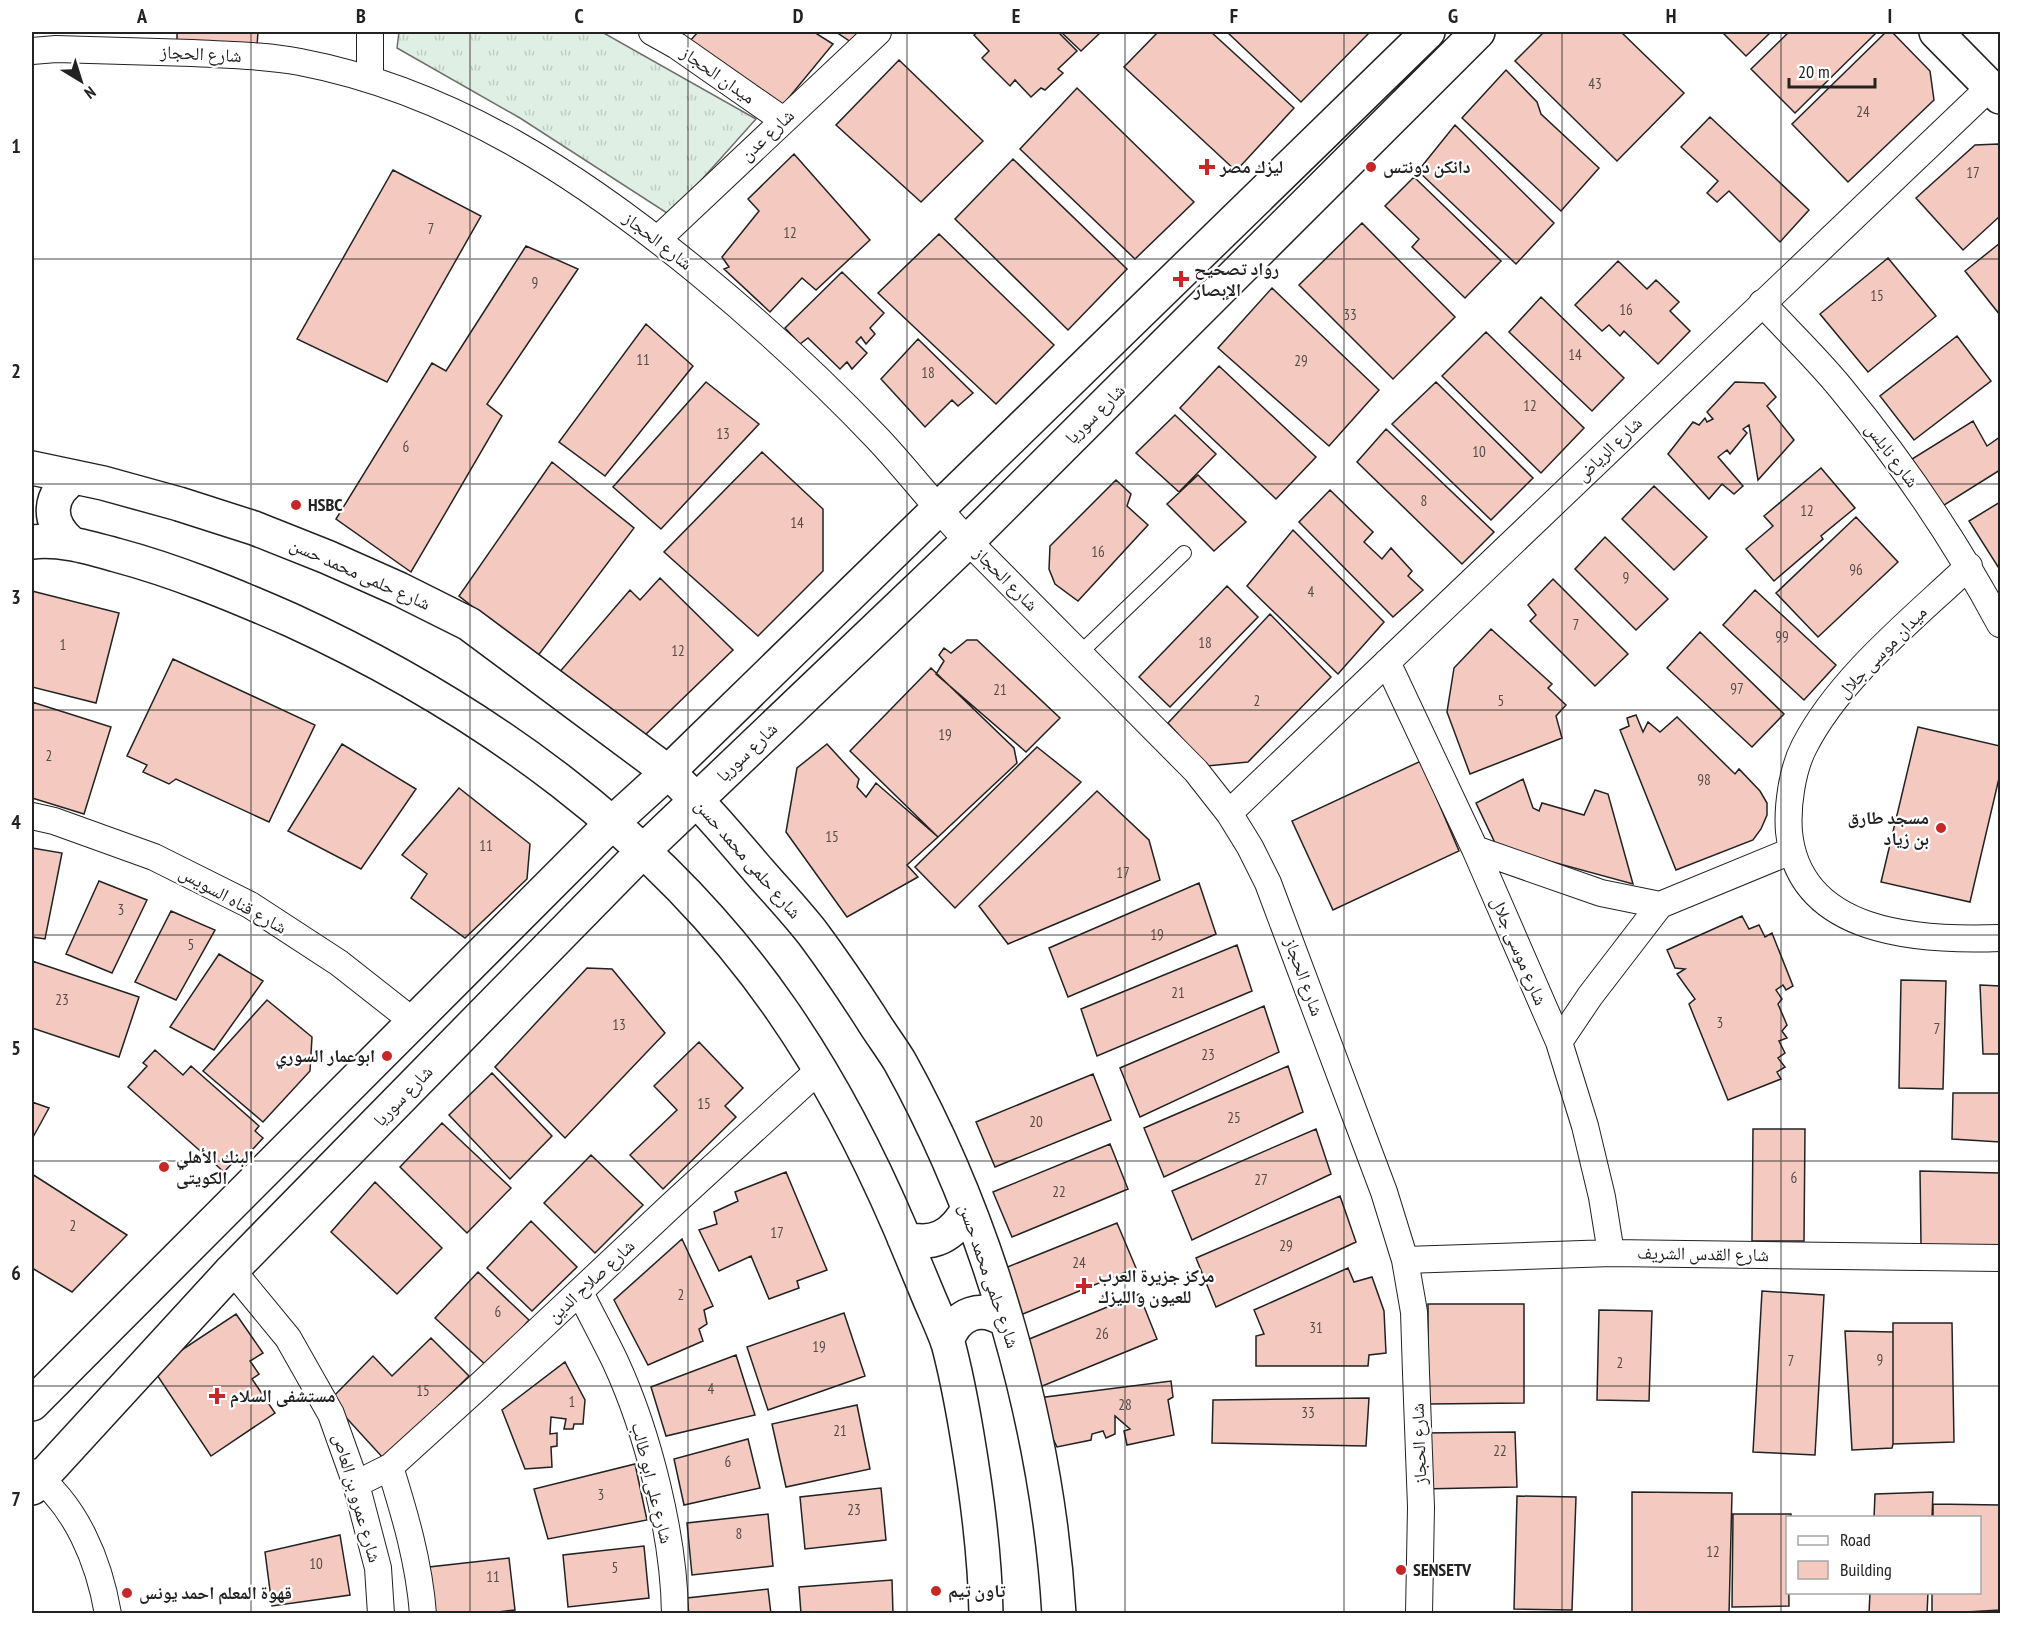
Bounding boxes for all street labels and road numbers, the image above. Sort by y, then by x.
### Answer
street label: شارع الحجاز [159,40,242,67]
street label: ميدان الحجاز [676,40,760,109]
street label: شارع عدن [735,104,799,166]
street label: شارع الحجاز [618,206,698,275]
street label: شارع سوريا [1060,379,1130,449]
street label: شارع الرياض [1570,411,1647,486]
street label: شارع نابلس [1861,418,1924,492]
street label: شارع حلمى محمد حسن [286,532,434,615]
street label: شارع الحجاز [969,541,1043,616]
street label: ميدان موسى جلال [1832,601,1931,703]
street label: شارع سوريا [711,717,782,786]
street label: شارع حلمى محمد حسن [690,794,807,923]
street label: شارع قناه السويس [175,861,291,939]
street label: شارع موسى جلال [1486,893,1553,1009]
street label: شارع الحجاز [1279,934,1329,1019]
street label: شارع سوريا [368,1060,437,1131]
street label: شارع حلمى محمد حسن [954,1201,1025,1351]
street label: شارع صلاح الدين [542,1234,640,1328]
street label: شارع القدس الشريف [1637,1241,1769,1266]
street label: شارع الحجاز [1406,1403,1431,1486]
street label: شارع على ابو طالب [626,1420,679,1546]
street label: شارع عمرو بن العاص [328,1431,387,1565]

